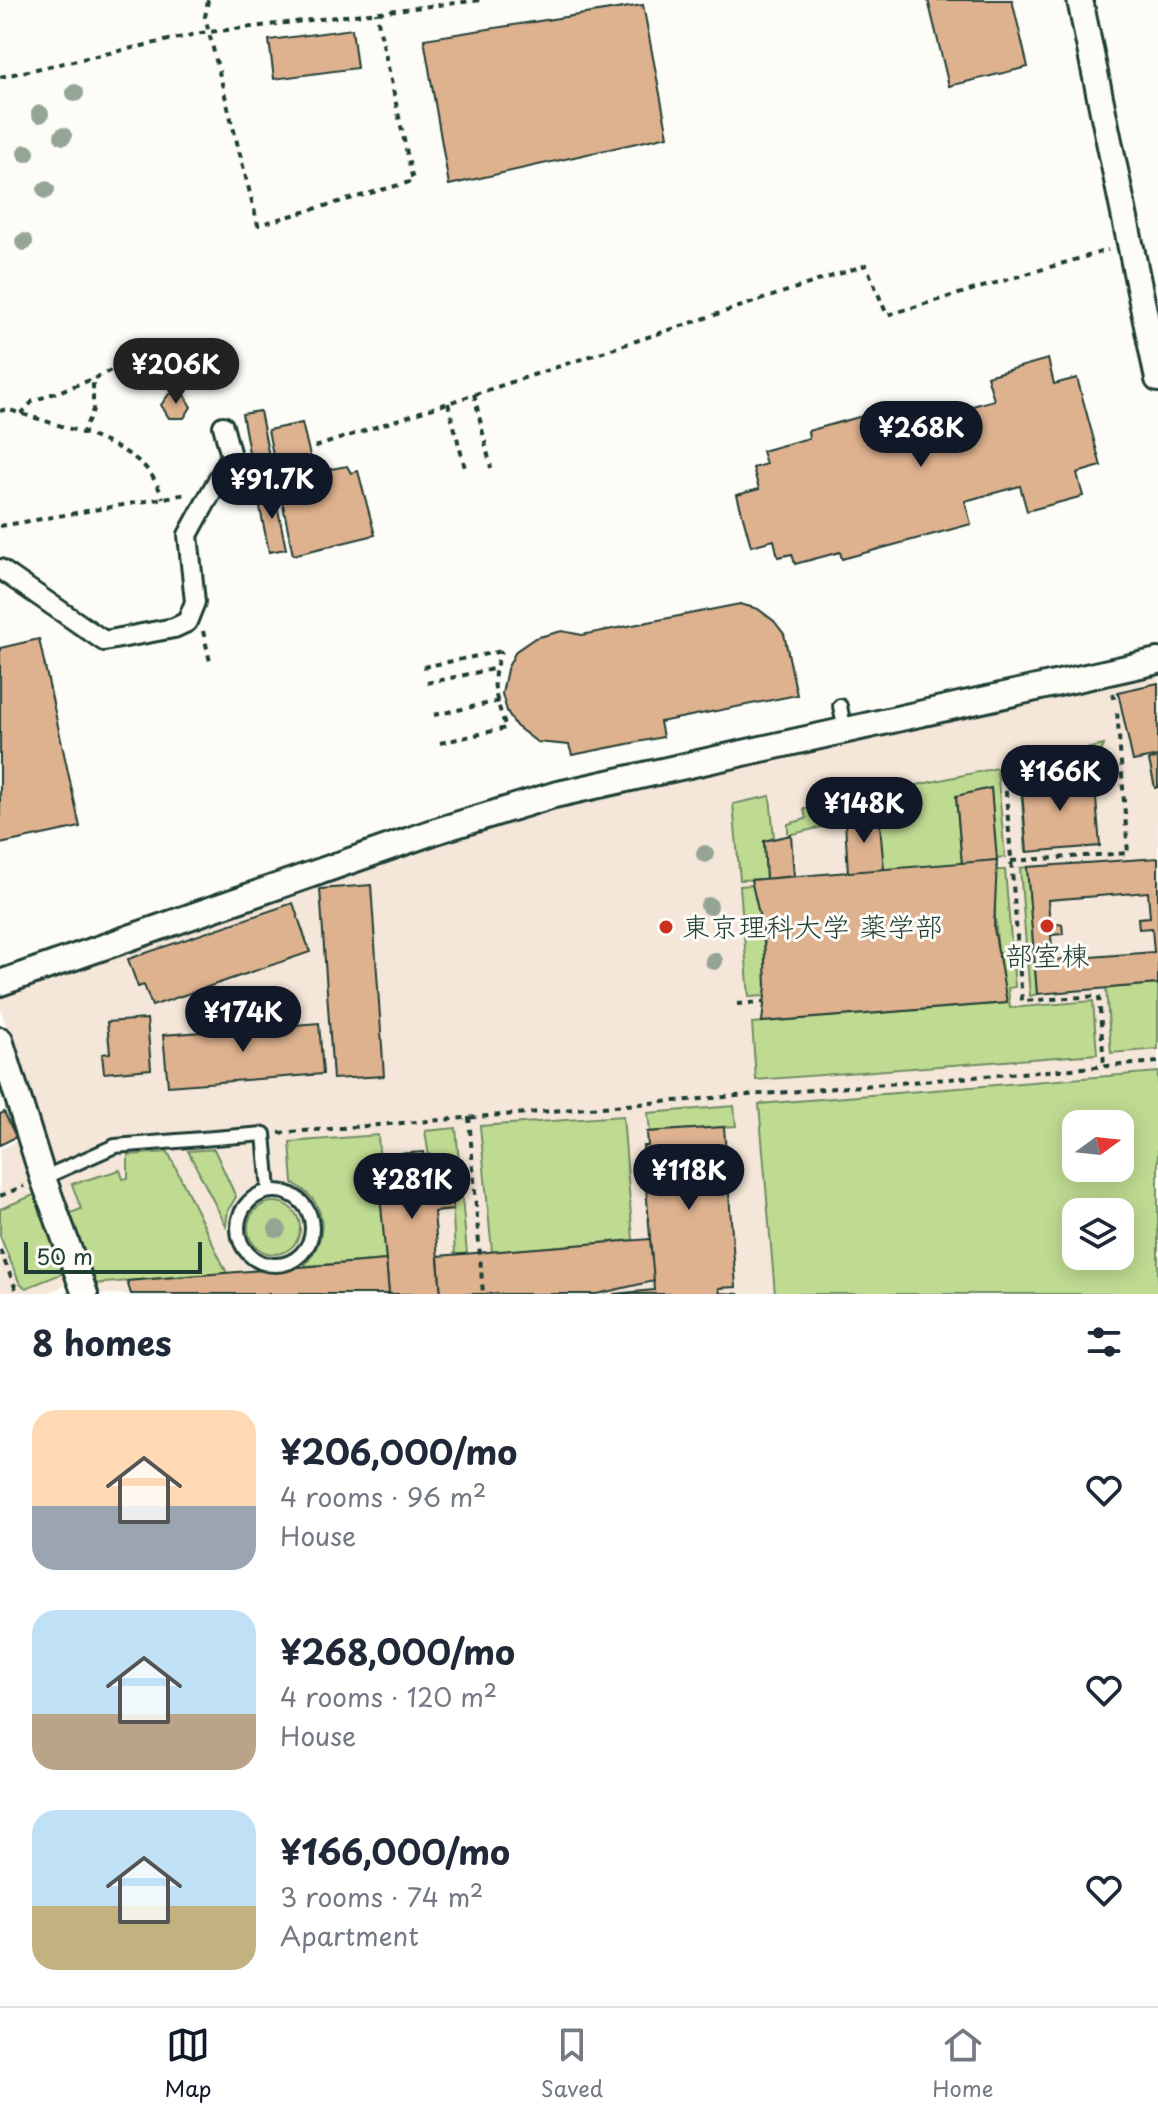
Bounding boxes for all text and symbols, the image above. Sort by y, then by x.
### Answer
pin: ¥206K [120,338,232,406]
text: ¥206K [131,344,221,383]
pin: ¥268K [865,401,977,469]
text: ¥268K [878,407,964,446]
pin: ¥91.7K [207,453,337,521]
text: ¥91.7K [230,459,314,498]
pin: ¥166K [1004,745,1116,813]
text: ¥166K [1019,751,1101,790]
pin: ¥148K [808,777,920,845]
text: ¥148K [824,783,904,822]
place label: 東京理科大学 薬学部 [682,904,943,947]
marker: 部室棟 [1038,917,1056,935]
marker: 東京理科大学 薬学部 [657,918,675,936]
place label: 部室棟 [1005,933,1089,976]
pin: ¥174K [187,986,299,1054]
text: ¥174K [203,992,283,1031]
north arrow [1062,1110,1134,1182]
map controls [1062,1110,1134,1270]
pin: ¥118K [633,1144,745,1212]
text: ¥118K [651,1150,727,1189]
pin: ¥281K [356,1153,468,1221]
text: ¥281K [371,1159,453,1198]
button: layers [1062,1198,1134,1270]
scale bar [24,1238,202,1274]
text: 50 m [36,1239,93,1272]
text: 8 homes [32,1316,172,1368]
icon: filters [1082,1320,1126,1364]
text: ¥206,000/mo [280,1425,517,1477]
icon: home [96,1442,192,1538]
icon: heart [1082,1468,1126,1512]
text: 4 rooms · 96 m² [280,1477,486,1516]
text: House [280,1516,356,1555]
text: ¥268,000/mo [280,1625,515,1677]
icon: home [96,1642,192,1738]
icon: heart [1082,1668,1126,1712]
text: 4 rooms · 120 m² [280,1677,497,1716]
text: House [280,1716,356,1755]
text: ¥166,000/mo [280,1825,510,1877]
icon: home [96,1842,192,1938]
icon: heart [1082,1868,1126,1912]
text: 3 rooms · 74 m² [280,1877,484,1916]
text: Apartment [280,1916,419,1955]
tab: Map [165,2023,212,2104]
tab: Saved [541,2023,603,2104]
tab: Home [932,2023,993,2104]

